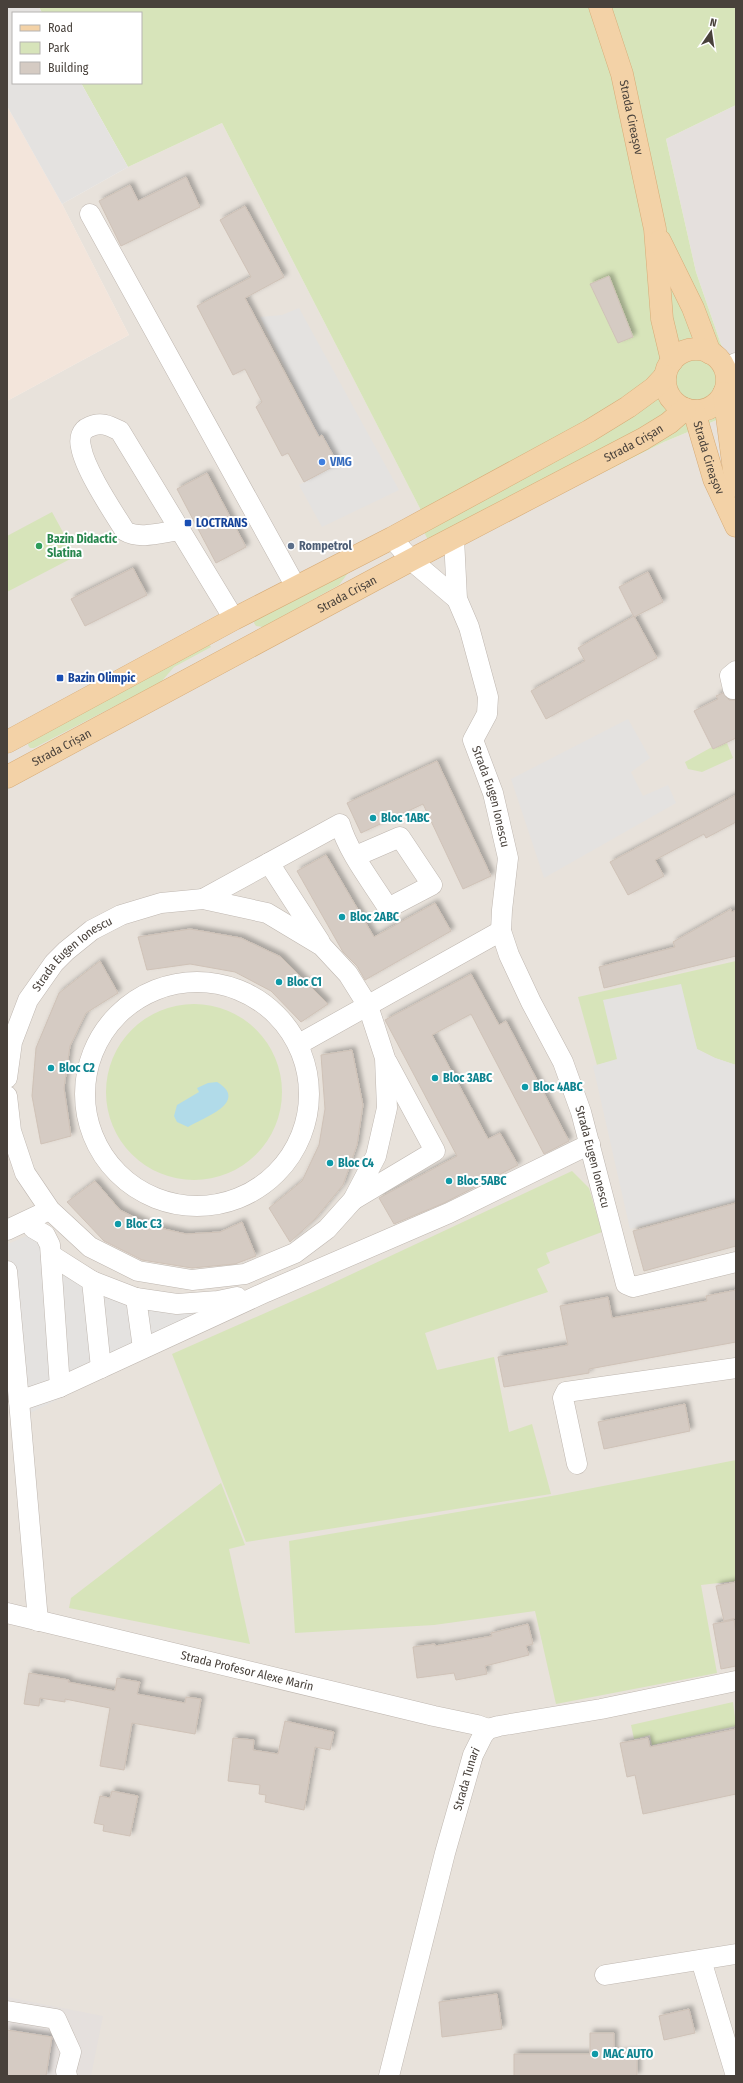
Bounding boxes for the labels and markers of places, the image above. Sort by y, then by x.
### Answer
place label: VMG [329,455,352,469]
marker: VMG [317,457,327,467]
place label: LOCTRANS [196,516,247,530]
marker: LOCTRANS [183,518,193,528]
place label: Bazin Didactic Slatina [47,532,118,560]
place label: Rompetrol [299,539,352,553]
marker: Bazin Didactic Slatina [34,541,44,551]
marker: Rompetrol [286,541,296,551]
place label: Bazin Olimpic [68,671,136,685]
marker: Bazin Olimpic [55,673,65,683]
place label: Bloc 1ABC [381,811,430,825]
marker: Bloc 1ABC [368,813,378,823]
place label: Bloc 2ABC [350,910,400,924]
marker: Bloc 2ABC [337,912,347,922]
place label: Bloc C1 [287,975,322,989]
marker: Bloc C1 [274,977,284,987]
place label: Bloc C2 [59,1061,95,1075]
marker: Bloc C2 [46,1063,56,1073]
place label: Bloc 3ABC [443,1071,493,1085]
marker: Bloc 3ABC [430,1073,440,1083]
place label: Bloc 4ABC [533,1080,583,1094]
marker: Bloc 4ABC [520,1082,530,1092]
place label: Bloc C4 [338,1156,374,1170]
marker: Bloc C4 [325,1158,335,1168]
place label: Bloc 5ABC [457,1174,507,1188]
marker: Bloc 5ABC [444,1176,454,1186]
place label: Bloc C3 [126,1217,162,1231]
marker: Bloc C3 [113,1219,123,1229]
place label: MAC AUTO [603,2047,654,2061]
marker: MAC AUTO [590,2049,600,2059]

